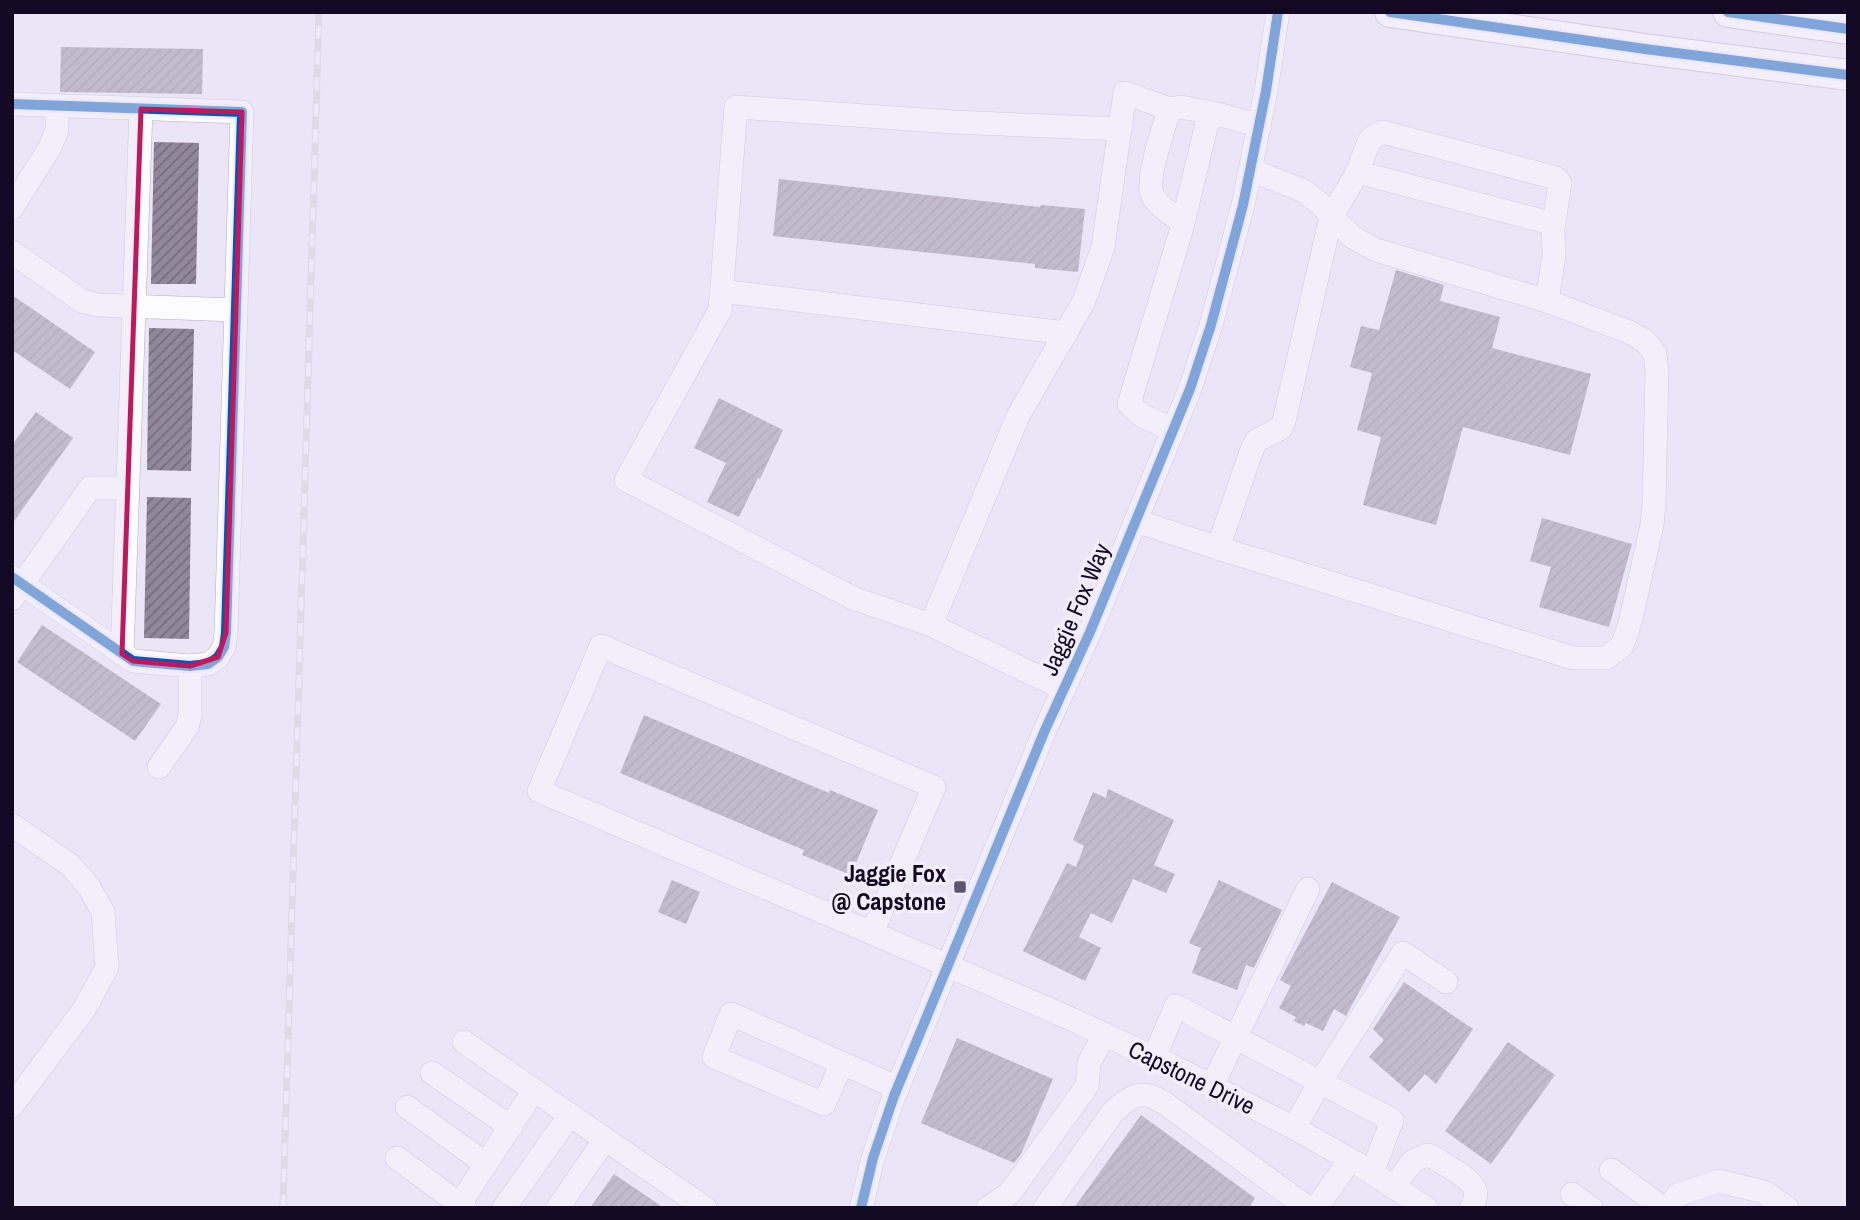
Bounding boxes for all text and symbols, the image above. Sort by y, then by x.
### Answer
street label: Jaggie Fox Way [1033,538,1117,680]
place label: Jaggie Fox @ Capstone [832,857,946,917]
marker: Jaggie Fox @ Capstone [952,879,968,895]
street label: Capstone Drive [1124,1033,1260,1121]

